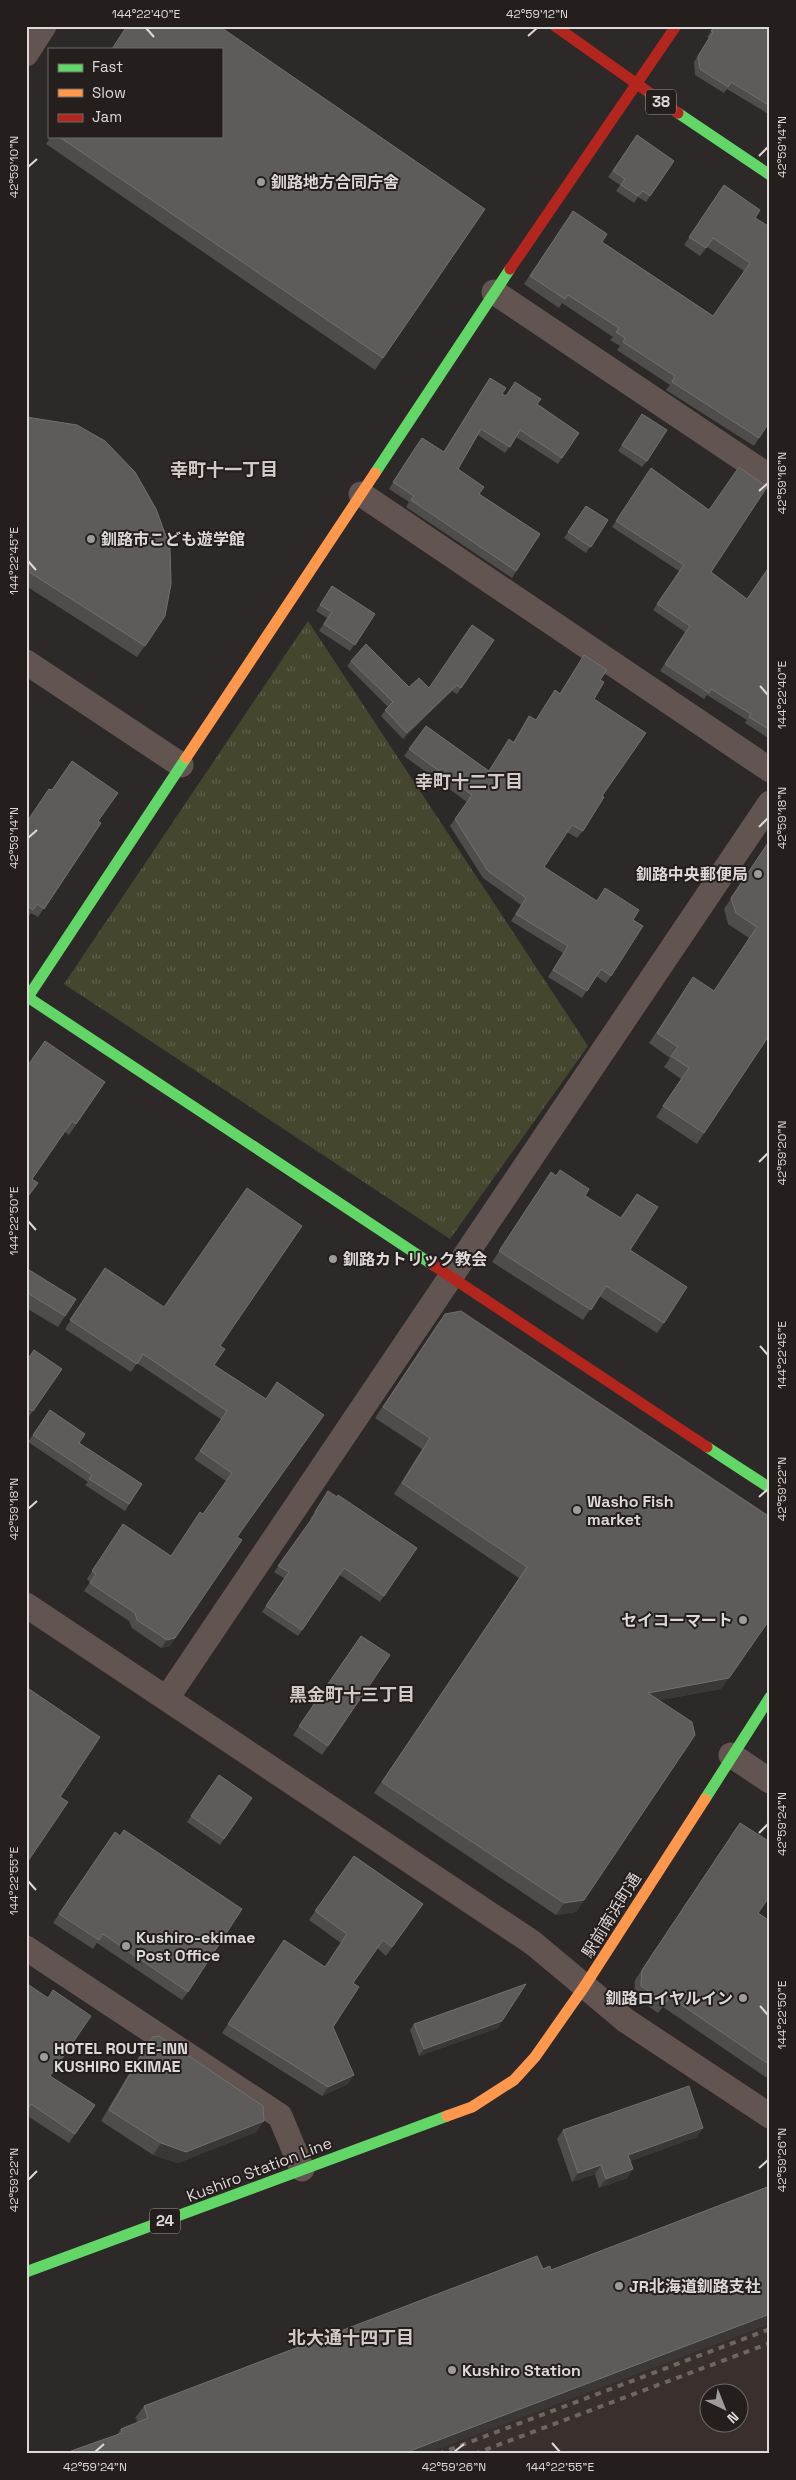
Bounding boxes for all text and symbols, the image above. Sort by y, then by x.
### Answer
text: 144°22'40"E [112,6,181,22]
text: 42°59'12"N [506,6,568,22]
legend [48,48,222,138]
text: Fast [92,57,123,76]
text: Slow [92,83,126,102]
road number: 38 [646,90,676,114]
text: Jam [92,107,122,126]
text: 42°59'14"N [774,116,790,178]
text: 42°59'10"N [6,136,22,198]
place label: 釧路地方合同庁舎 [271,172,399,193]
marker: 釧路地方合同庁舎 [255,176,267,188]
text: 42°59'16"N [774,452,790,514]
district label: 幸町十一丁目 [170,458,278,481]
text: 144°22'45"E [6,527,22,595]
place label: 釧路市こども遊学館 [101,529,245,550]
marker: 釧路市こども遊学館 [85,533,97,545]
text: 144°22'40"E [774,660,790,729]
district label: 幸町十二丁目 [415,770,523,793]
text: 42°59'18"N [774,787,790,849]
text: 42°59'14"N [6,807,22,869]
place label: 釧路中央郵便局 [636,864,748,885]
marker: 釧路中央郵便局 [752,868,764,880]
text: 42°59'20"N [774,1121,790,1185]
text: 144°22'50"E [6,1186,22,1255]
place label: 釧路カトリック教会 [343,1249,487,1270]
marker: 釧路カトリック教会 [327,1253,339,1265]
text: 144°22'45"E [774,1321,790,1389]
text: 42°59'22"N [774,1457,790,1521]
text: 42°59'18"N [6,1478,22,1540]
place label: Washo Fish market [587,1491,674,1530]
marker: Washo Fish market [571,1504,583,1516]
place label: セイコーマート [621,1610,733,1631]
marker: セイコーマート [737,1614,749,1626]
district label: 黒金町十三丁目 [289,1683,415,1706]
text: 42°59'24"N [774,1792,790,1856]
text: 144°22'55"E [6,1847,22,1915]
street label: 駅前南浜町通 [577,1869,646,1962]
place label: Kushiro-ekimae Post Office [136,1927,255,1966]
marker: Kushiro-ekimae Post Office [120,1940,132,1952]
text: 144°22'50"E [774,1980,790,2049]
place label: 釧路ロイヤルイン [605,1988,733,2009]
marker: 釧路ロイヤルイン [737,1992,749,2004]
place label: HOTEL ROUTE-INN KUSHIRO EKIMAE [54,2038,188,2077]
marker: HOTEL ROUTE-INN KUSHIRO EKIMAE [38,2051,50,2063]
text: 42°59'26"N [774,2128,790,2192]
street label: Kushiro Station Line [183,2132,335,2207]
text: 42°59'22"N [6,2148,22,2212]
road number: 24 [150,2208,180,2234]
place label: JR北海道釧路支社 [629,2276,761,2297]
marker: JR北海道釧路支社 [613,2280,625,2292]
district label: 北大通十四丁目 [288,2326,414,2349]
place label: Kushiro Station [462,2360,581,2381]
marker: Kushiro Station [446,2364,458,2376]
north arrow [698,2382,748,2432]
text: N [723,2408,742,2427]
text: 42°59'24"N [63,2459,127,2475]
text: 42°59'26"N [422,2459,486,2475]
text: 144°22'55"E [526,2459,594,2475]

